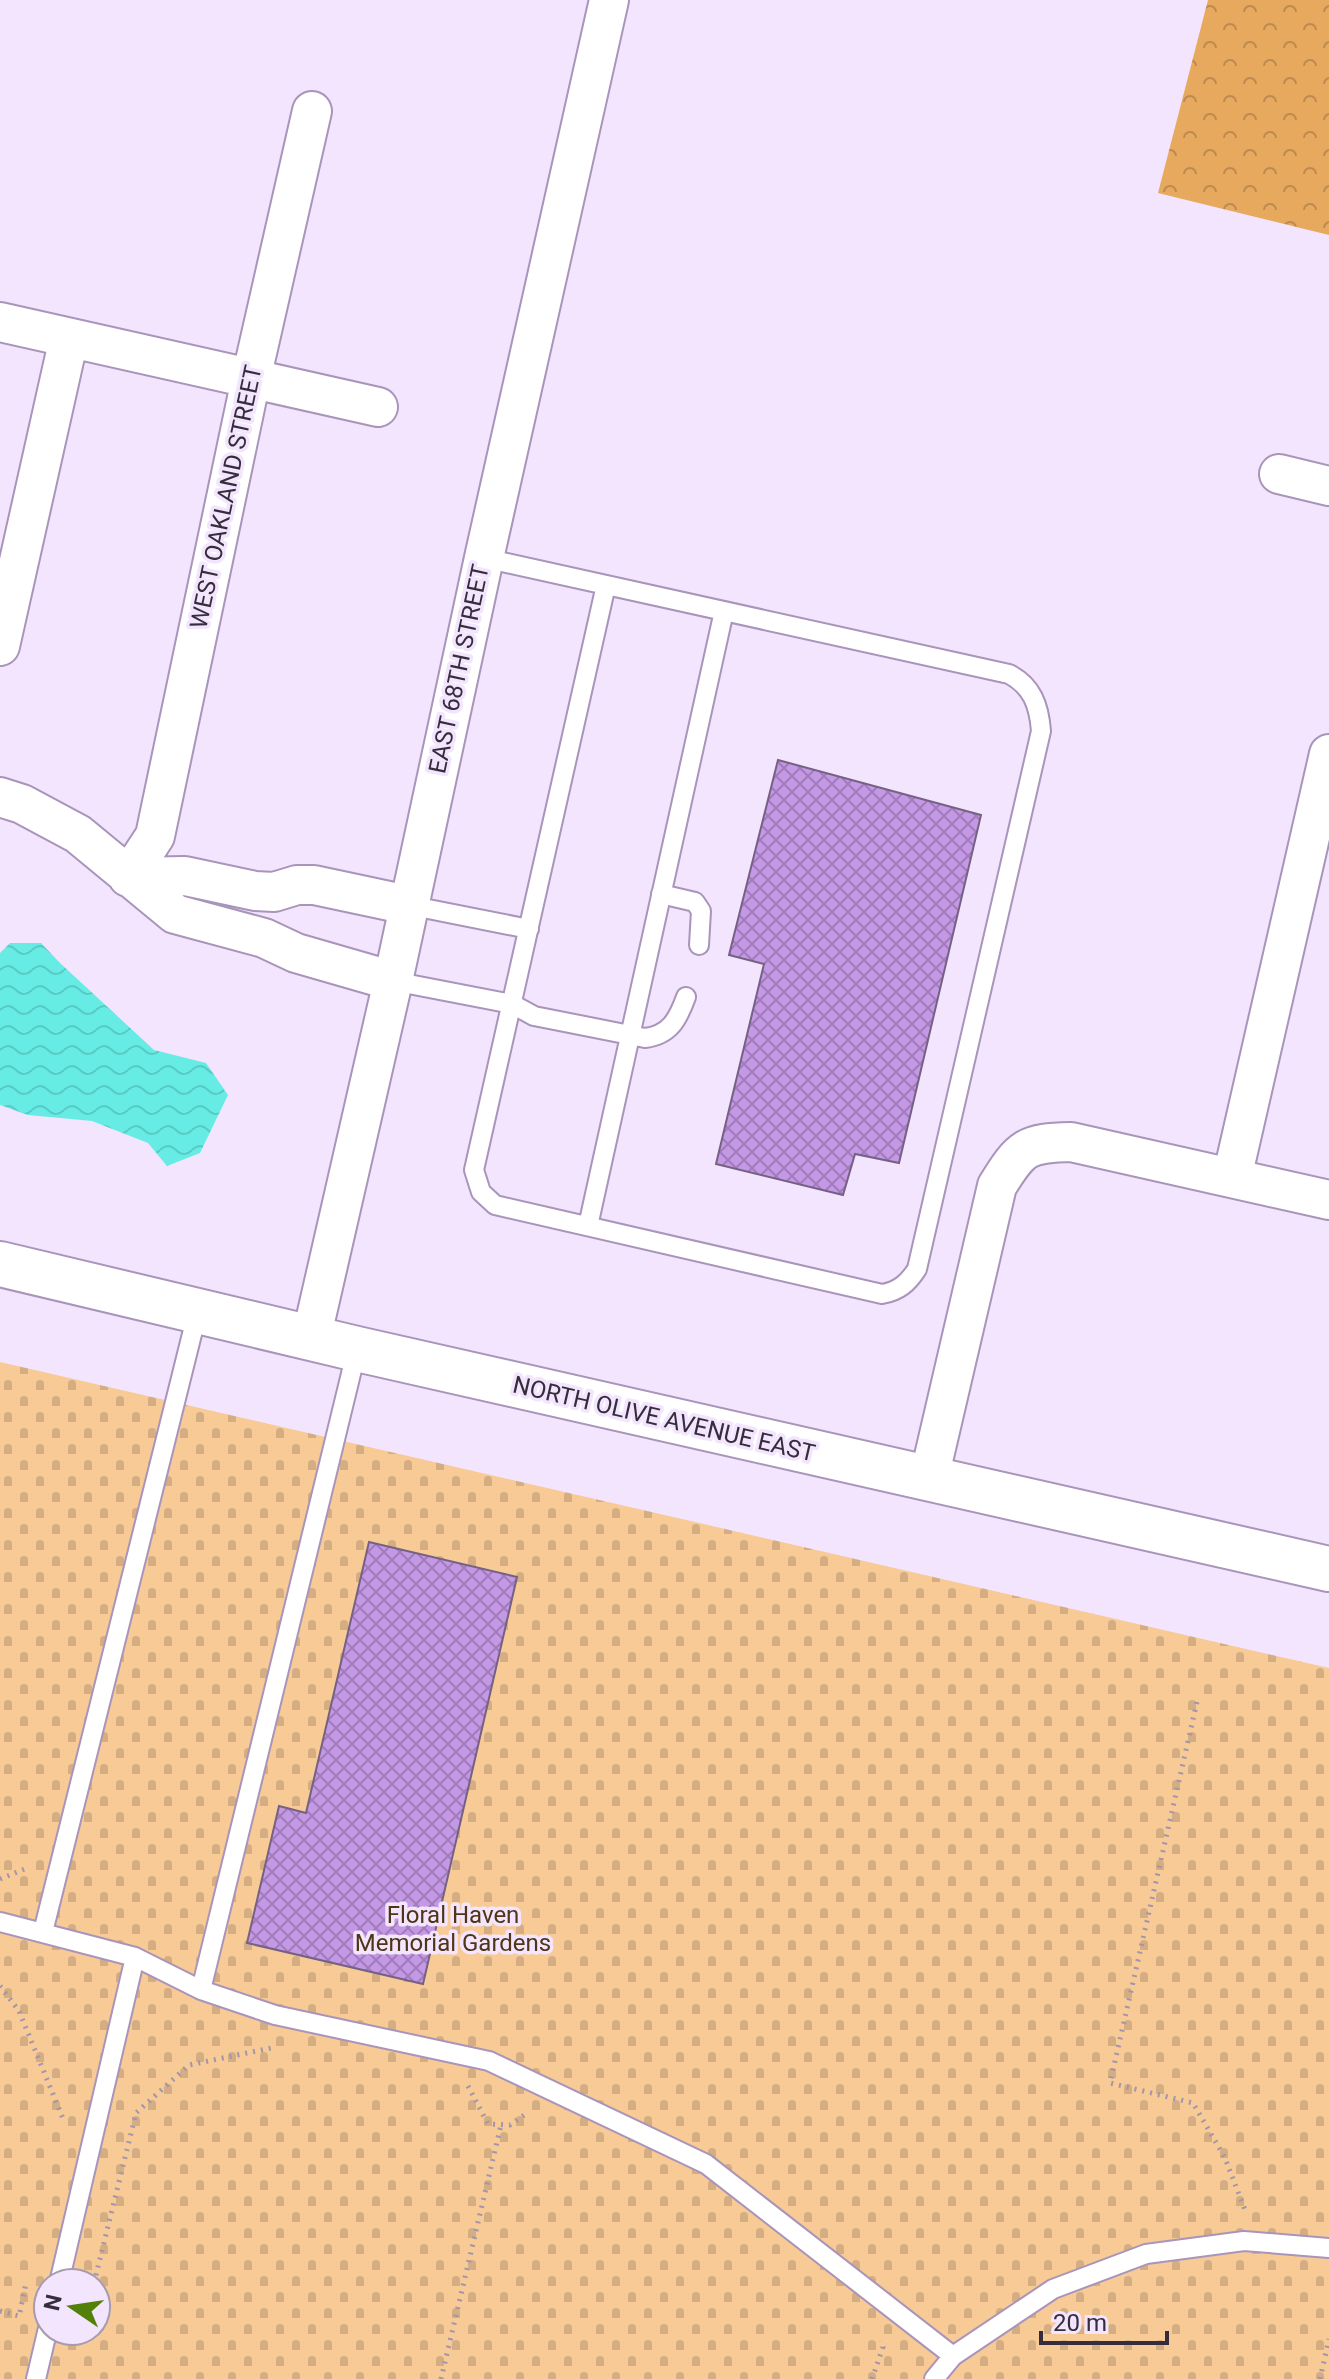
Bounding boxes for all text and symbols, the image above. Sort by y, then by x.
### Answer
street label: WEST OAKLAND STREET [184,363,268,631]
street label: EAST 68TH STREET [423,562,495,776]
street label: NORTH OLIVE AVENUE EAST [510,1371,818,1467]
park label: Floral Haven Memorial Gardens [355,1901,551,1957]
north arrow [32,2267,112,2347]
text: N [39,2292,67,2313]
scale bar [1041,2295,1167,2345]
text: 20 m [1053,2309,1107,2337]

